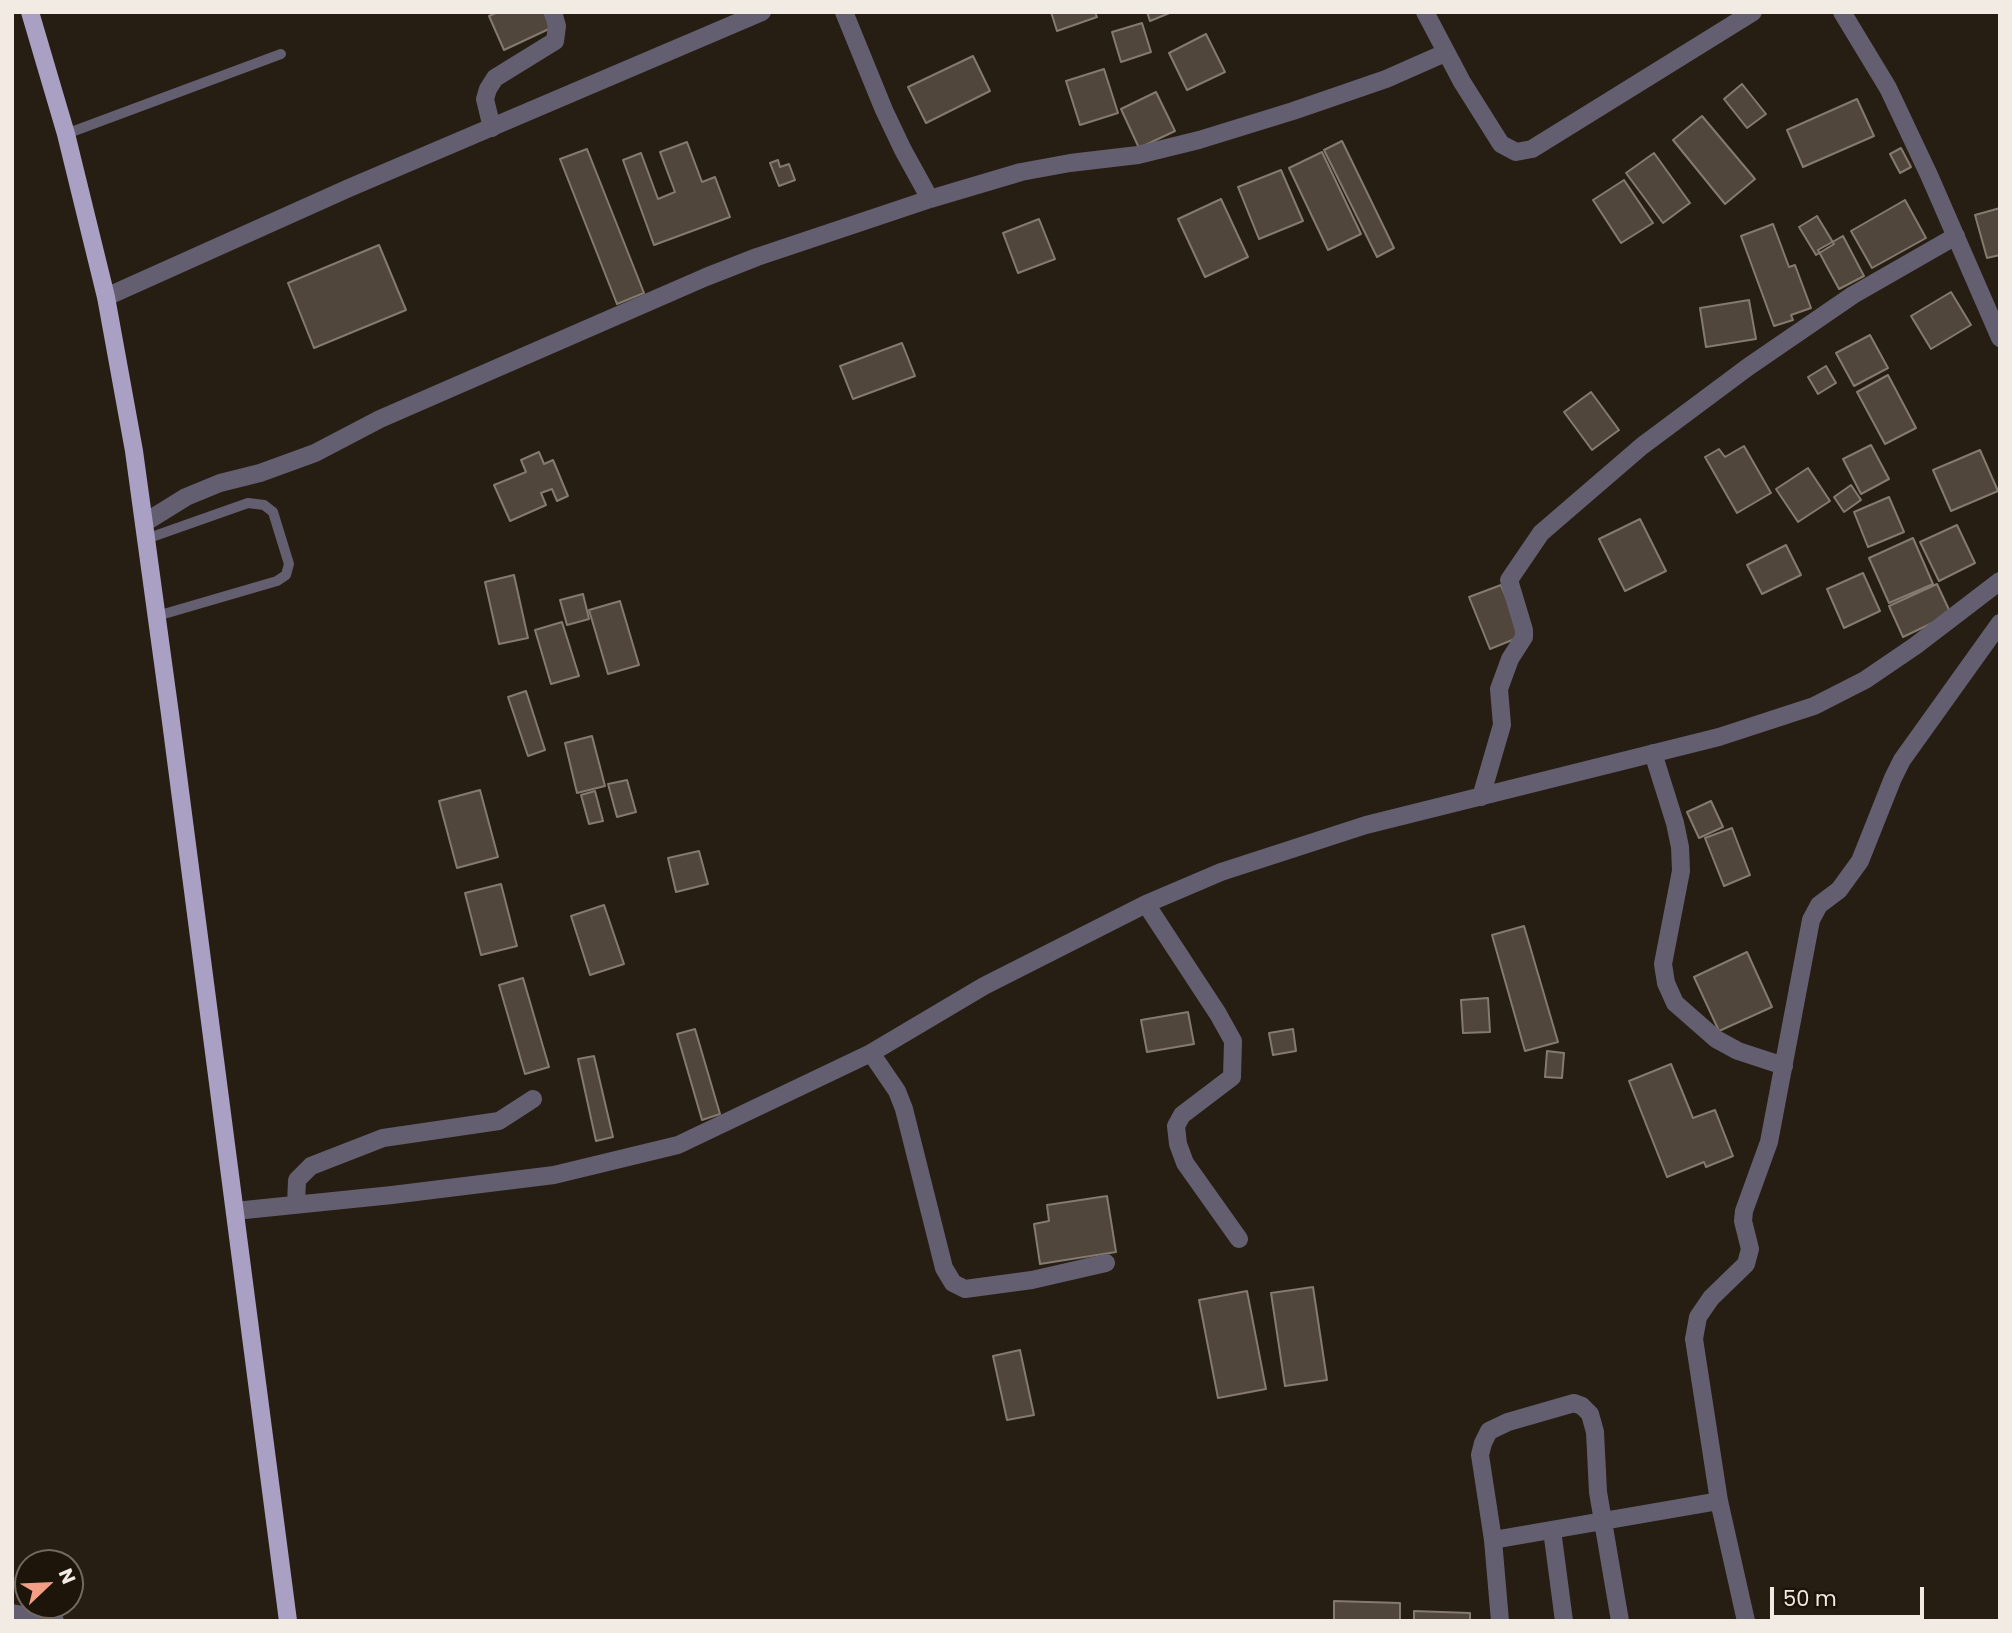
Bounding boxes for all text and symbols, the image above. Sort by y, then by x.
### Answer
north arrow [14,1549,84,1619]
text: N [52,1565,82,1588]
scale bar [1774,1574,1928,1618]
text: 50 m [1783,1584,1837,1613]

